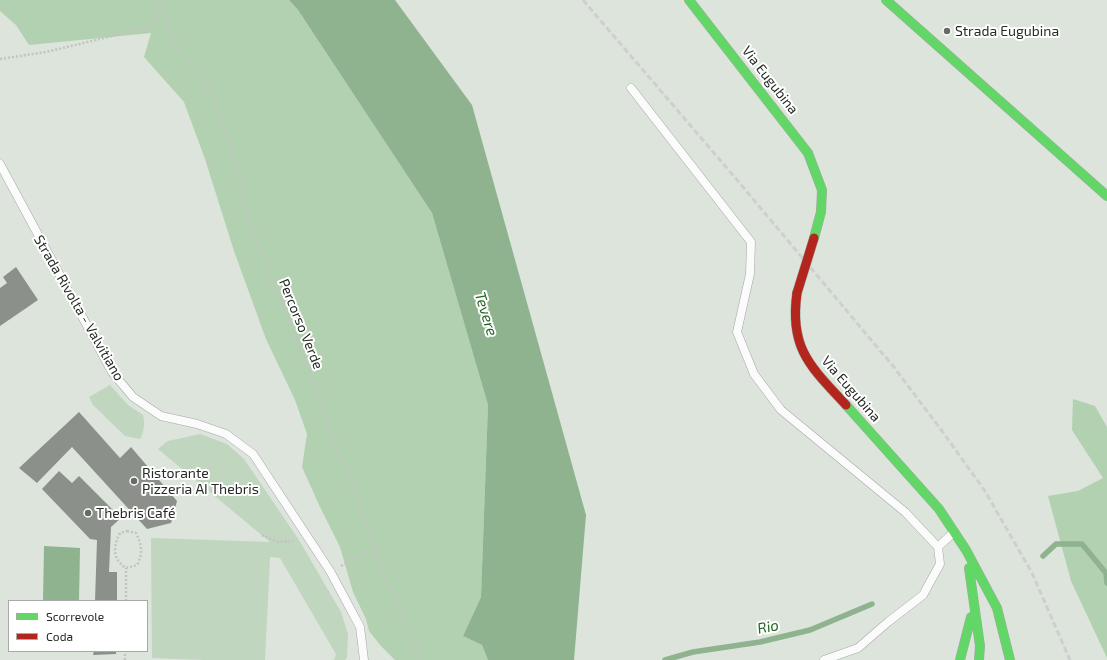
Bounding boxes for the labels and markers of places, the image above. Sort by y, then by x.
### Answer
place label: Strada Eugubina [955,23,1059,39]
marker: Strada Eugubina [942,26,952,36]
place label: Ristorante Pizzeria AI Thebris [142,465,259,498]
marker: Ristorante Pizzeria AI Thebris [129,476,139,486]
place label: Thebris Café [96,505,175,521]
marker: Thebris Café [83,508,93,518]

